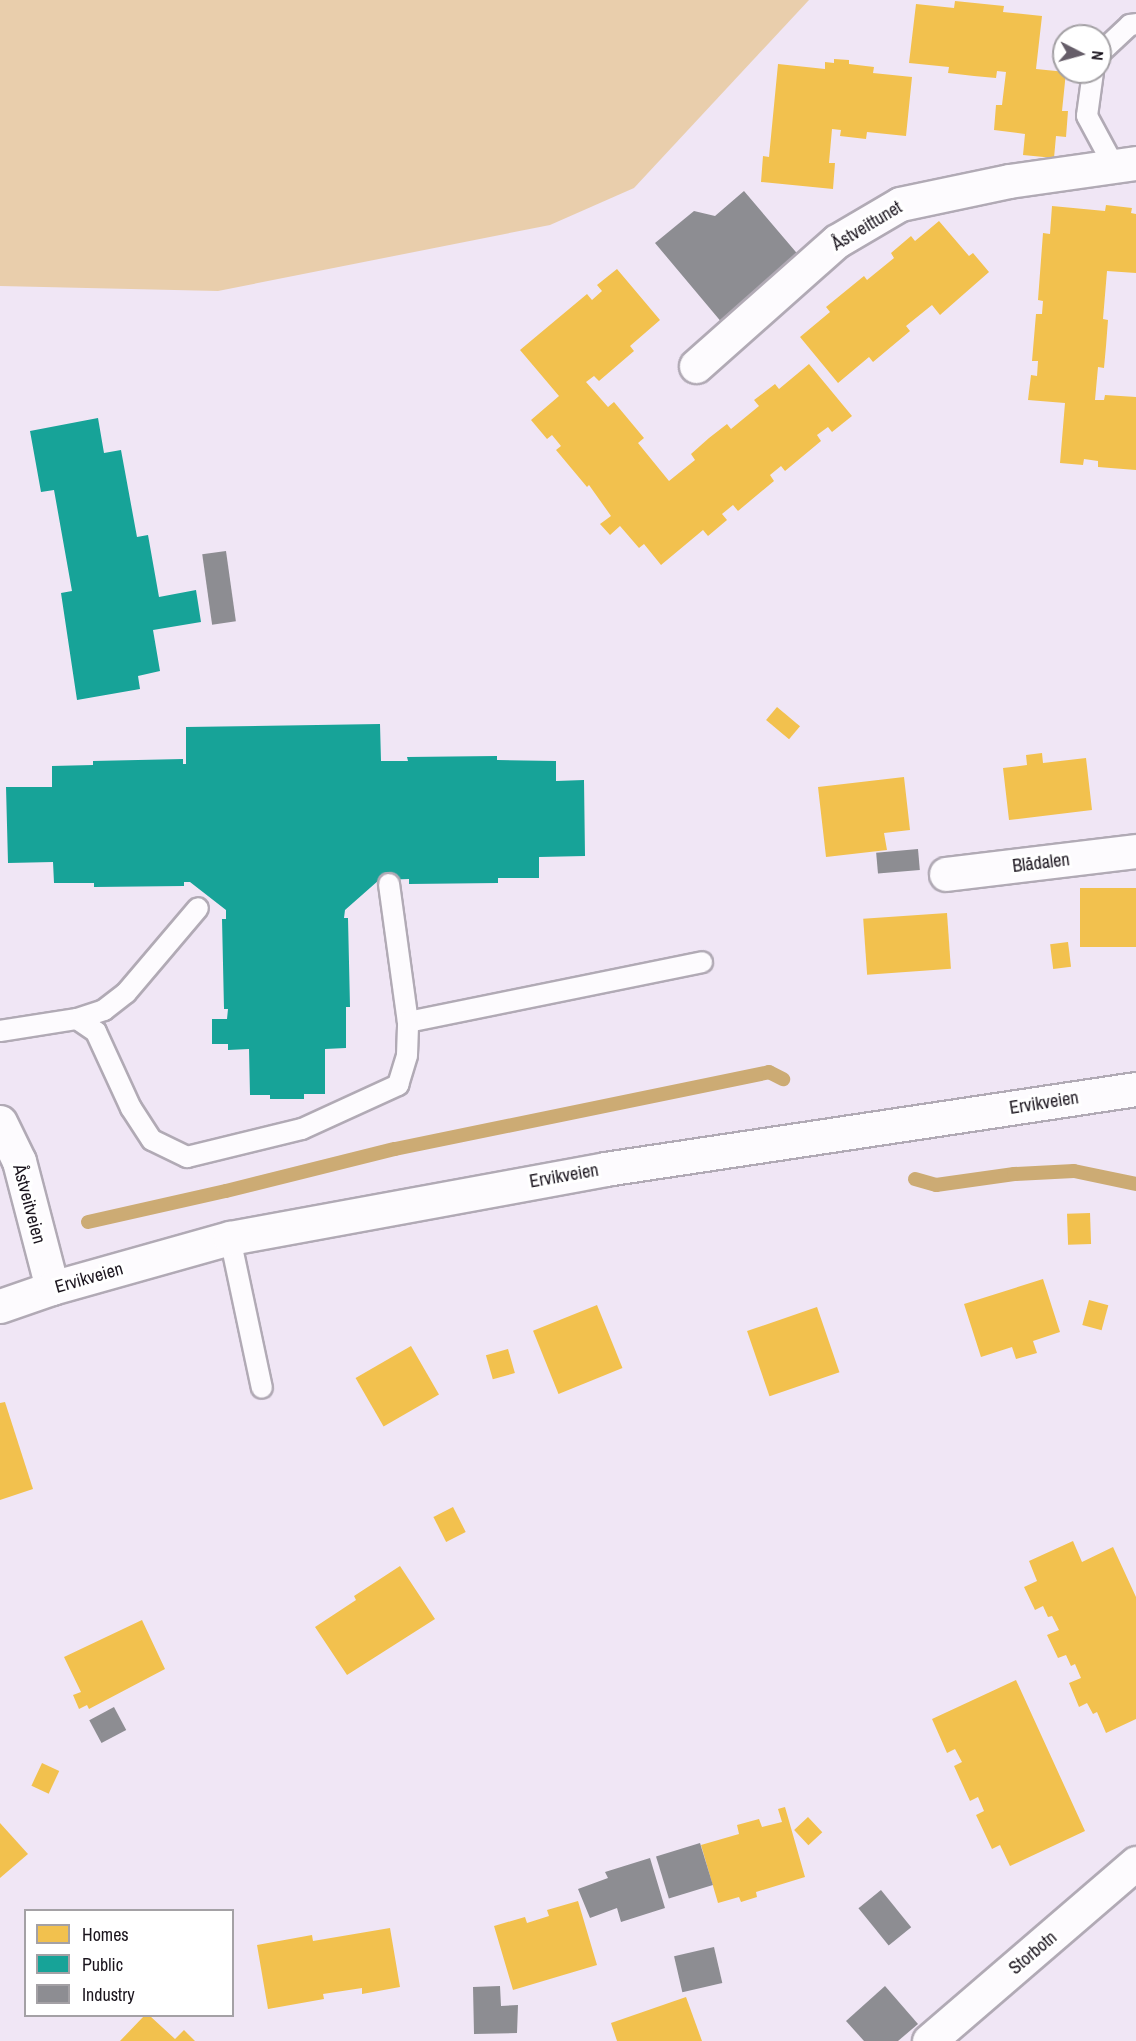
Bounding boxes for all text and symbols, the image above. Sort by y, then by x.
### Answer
north arrow [1052,24,1112,84]
text: N [1086,50,1109,62]
street label: Åstveittunet [828,197,906,255]
street label: Blådalen [1011,849,1071,877]
street label: Ervikveien [1008,1087,1080,1119]
street label: Ervikveien [528,1159,600,1193]
street label: Åstveitveien [8,1162,50,1246]
street label: Ervikveien [53,1258,125,1298]
legend [24,1909,234,2017]
text: Homes [82,1922,129,1947]
street label: Storbotn [1005,1927,1061,1979]
text: Public [82,1952,123,1977]
text: Industry [82,1982,135,2007]

